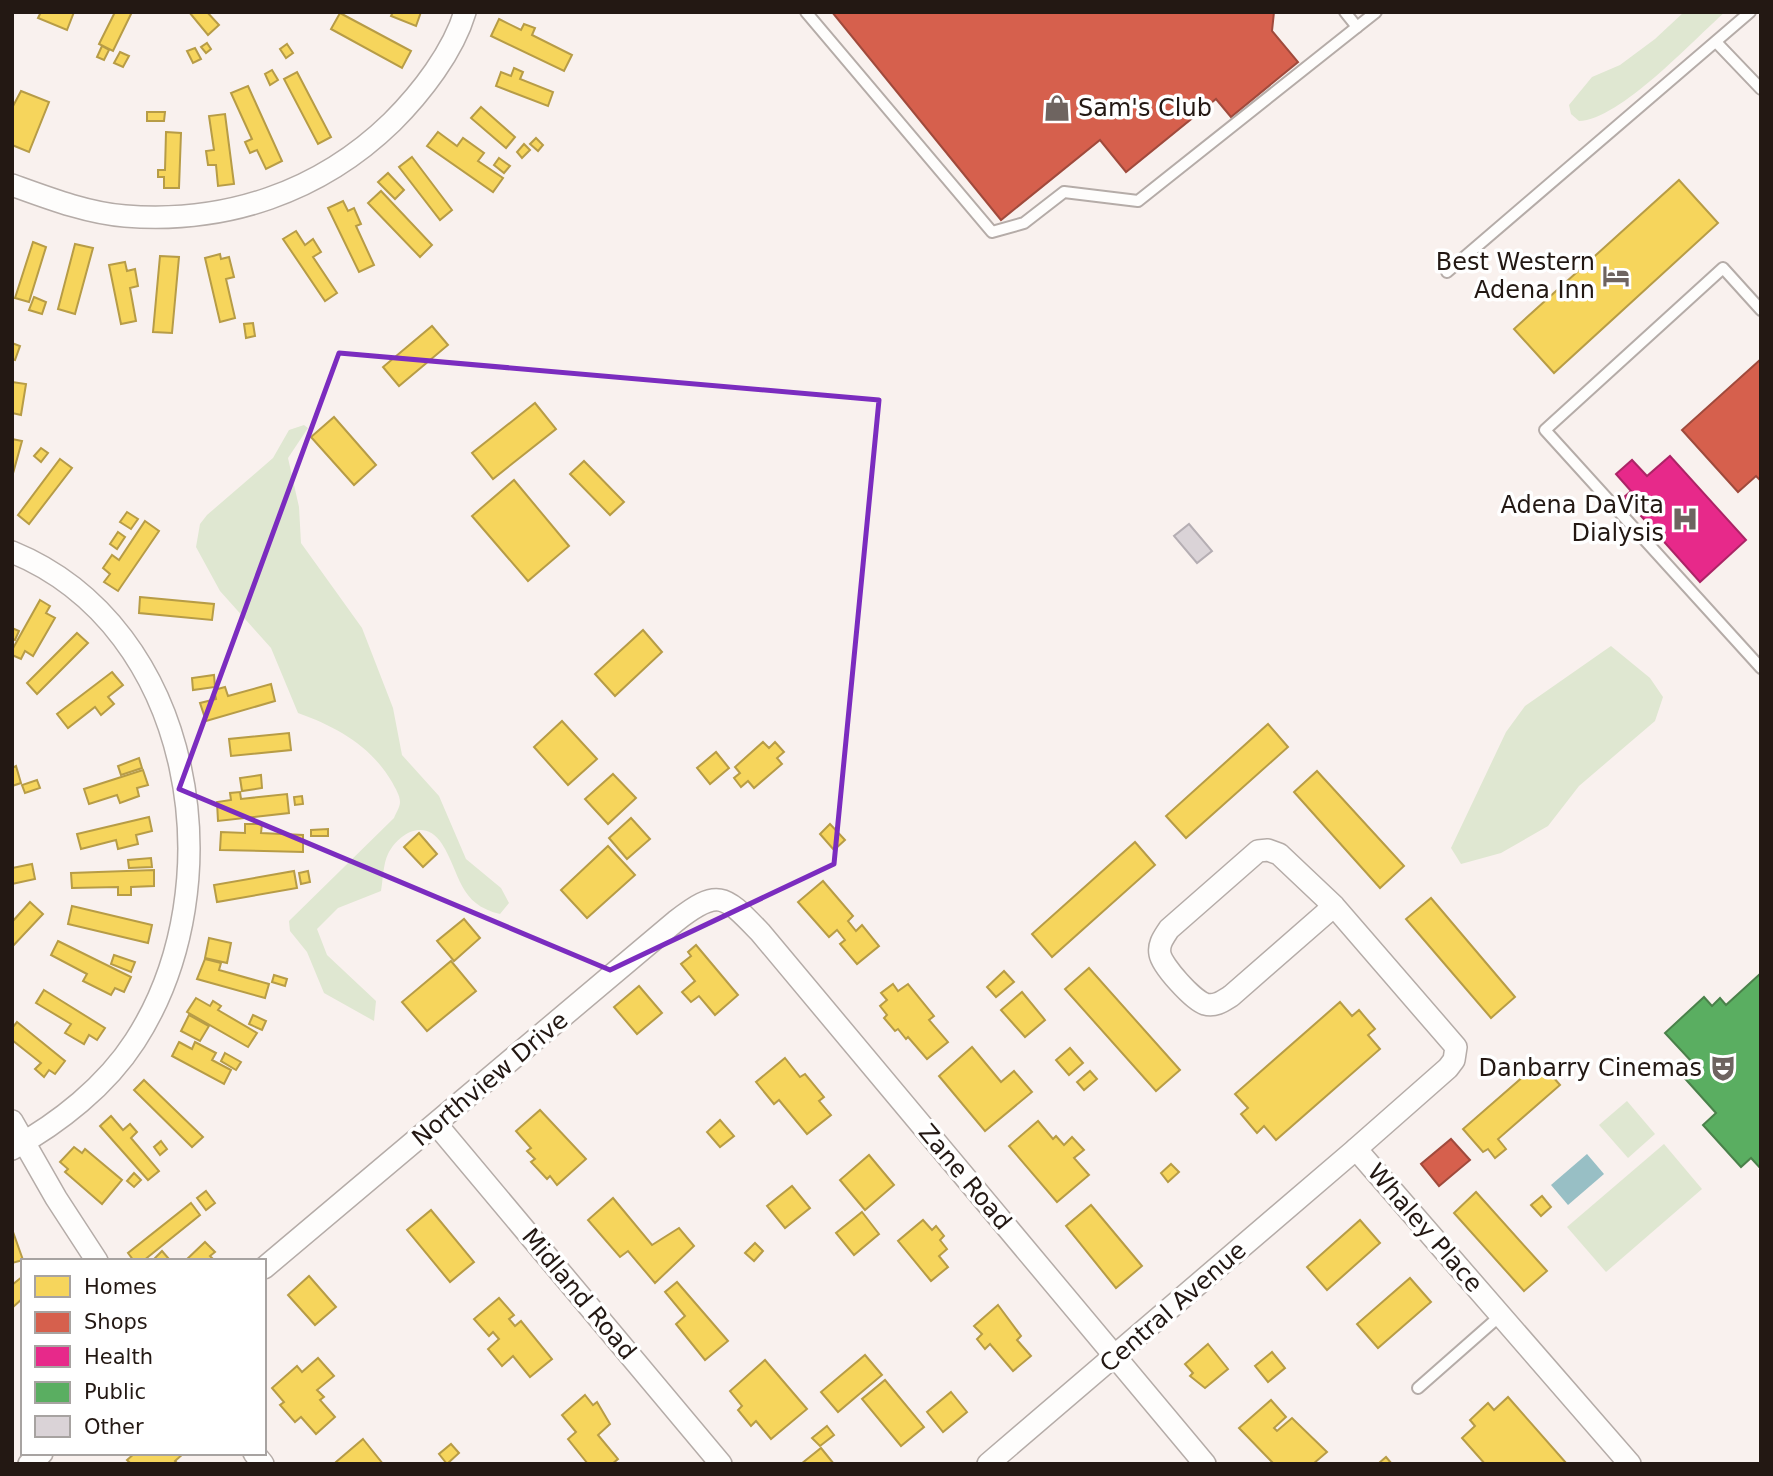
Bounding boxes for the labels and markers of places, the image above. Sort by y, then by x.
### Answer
shop icon: Sam's Club [1042,93,1072,123]
place label: Sam's Club [1078,94,1212,122]
place label: Best Western Adena Inn [1436,248,1595,304]
hotel icon: Best Western Adena Inn [1601,261,1631,291]
place label: Adena DaVita Dialysis [1501,491,1664,547]
hospital icon: Adena DaVita Dialysis [1670,504,1700,534]
theatre icon: Danbarry Cinemas [1708,1053,1738,1083]
place label: Danbarry Cinemas [1479,1054,1702,1082]

